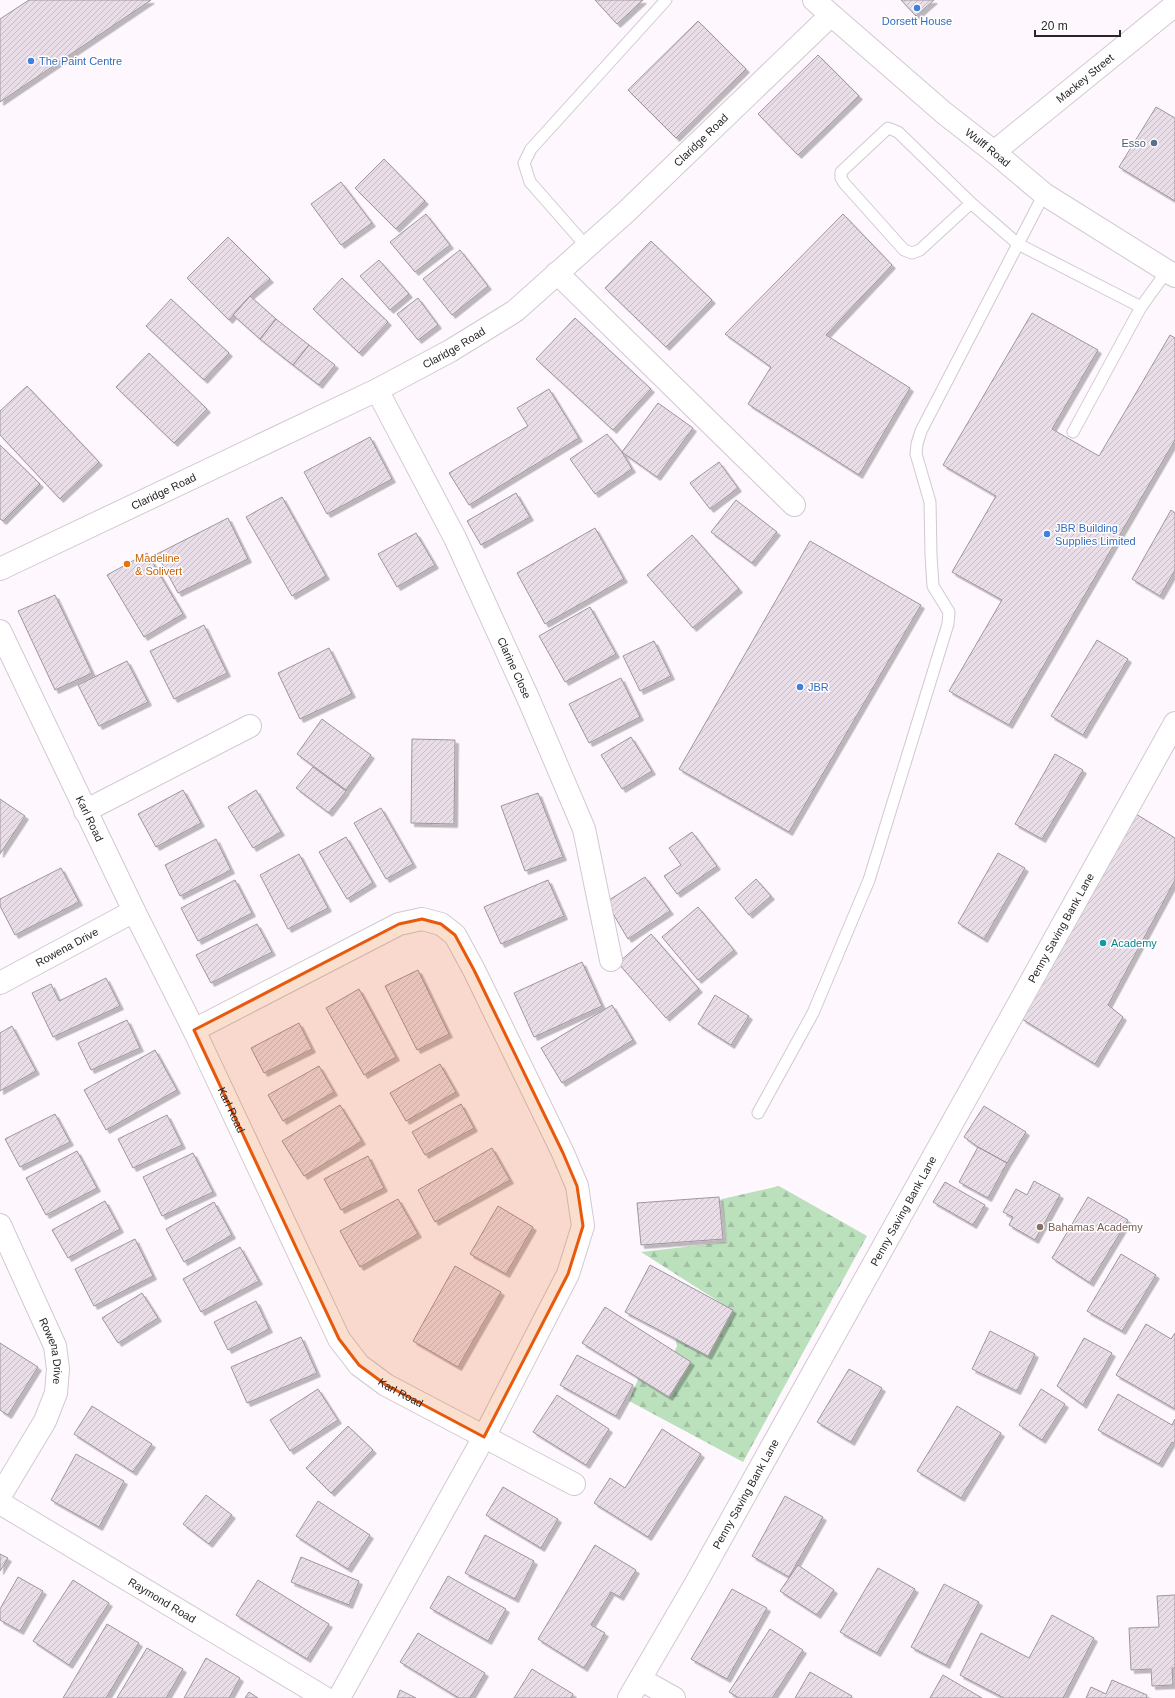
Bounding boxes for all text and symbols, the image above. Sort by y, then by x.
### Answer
marker: Dorsett House [912,3,922,13]
scale bar [1035,12,1120,38]
place label: Dorsett House [882,15,952,27]
text: 20 m [1041,19,1068,33]
street label: Mackey Street [1054,51,1116,105]
place label: The Paint Centre [39,55,122,67]
marker: The Paint Centre [26,56,36,66]
street label: Claridge Road [671,111,730,169]
street label: Wulff Road [963,126,1013,169]
place label: Esso [1122,137,1146,149]
marker: Esso [1149,138,1159,148]
street label: Claridge Road [420,325,487,371]
street label: Claridge Road [129,471,198,512]
place label: JBR Building Supplies Limited [1055,522,1136,547]
marker: JBR Building Supplies Limited [1042,529,1052,539]
place label: Madeline & Solivert [135,552,182,577]
marker: Madeline & Solivert [122,559,132,569]
street label: Clarine Close [495,635,533,700]
place label: JBR [808,681,829,693]
marker: JBR [795,682,805,692]
street label: Karl Road [74,794,106,843]
street label: Penny Saving Bank Lane [1026,871,1096,985]
street label: Rowena Drive [34,925,100,969]
place label: Academy [1111,937,1157,949]
marker: Academy [1098,938,1108,948]
street label: Karl Road [216,1085,247,1135]
street label: Penny Saving Bank Lane [868,1154,939,1268]
place label: Bahamas Academy [1048,1221,1143,1233]
marker: Bahamas Academy [1035,1222,1045,1232]
street label: Rowena Drive [37,1316,64,1385]
street label: Karl Road [376,1375,425,1409]
street label: Penny Saving Bank Lane [710,1437,781,1551]
street label: Raymond Road [126,1575,198,1625]

